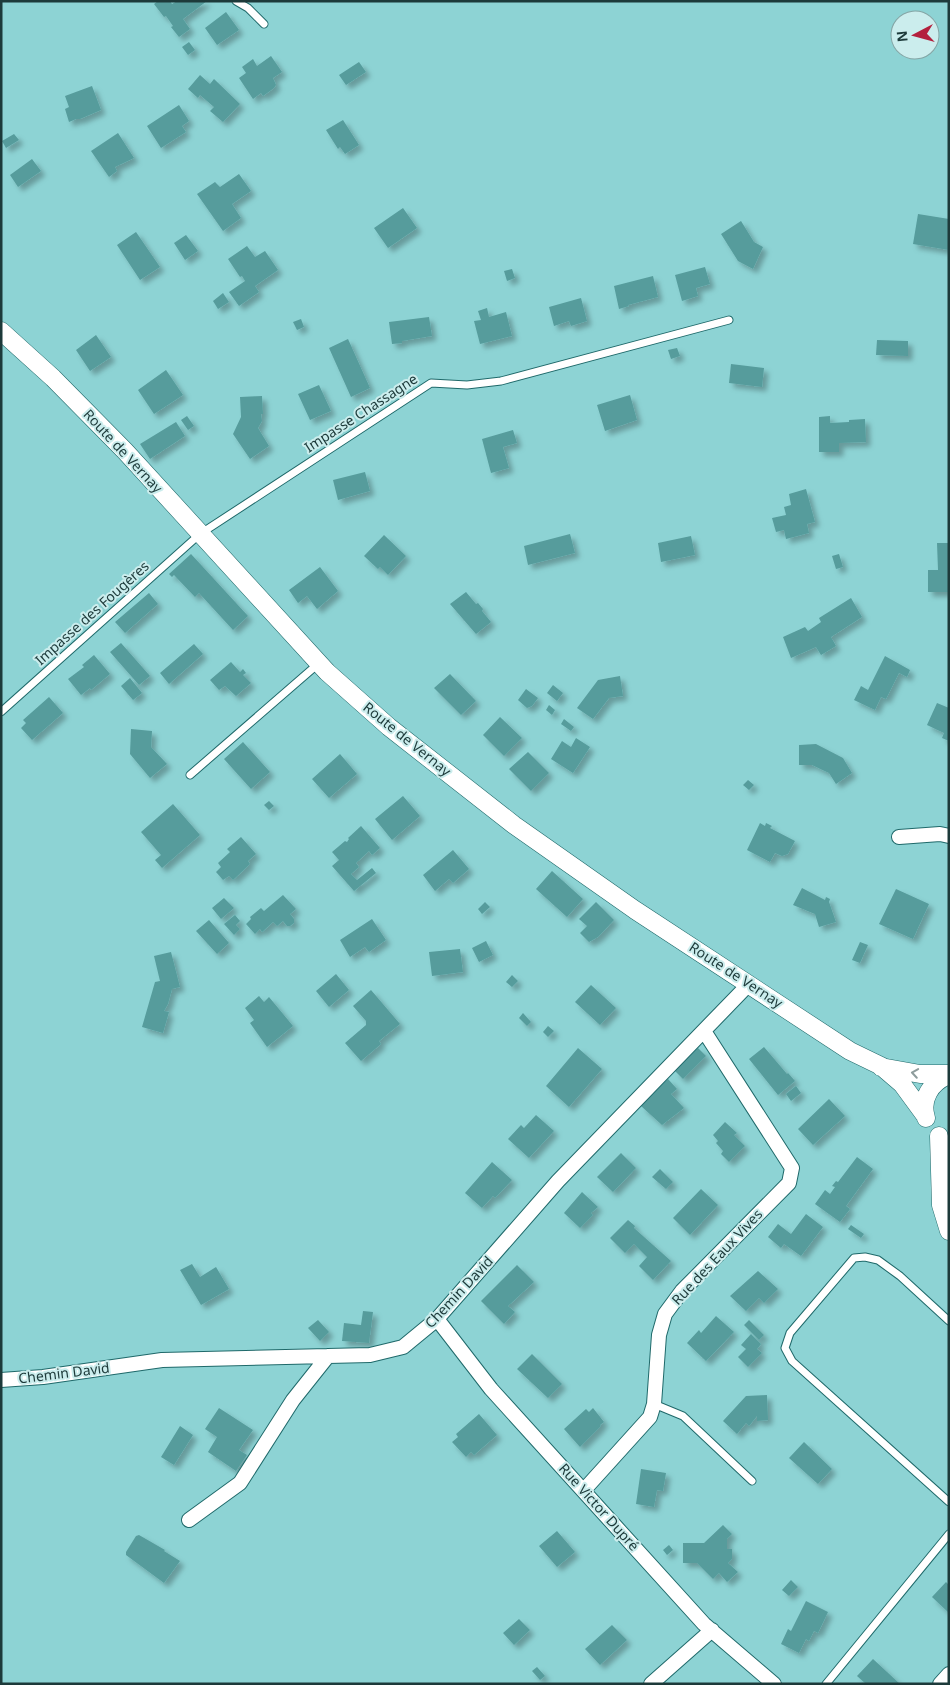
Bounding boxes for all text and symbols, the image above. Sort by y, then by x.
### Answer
north arrow [890,10,940,60]
text: N [892,30,912,43]
street label: Impasse Chassagne [301,369,421,456]
street label: Route de Vernay [80,405,168,497]
street label: Impasse des Fougères [31,556,153,669]
street label: Route de Vernay [359,697,456,781]
street label: Route de Vernay [686,937,787,1012]
one-way arrow [910,1068,919,1078]
street label: Rue des Eaux Vives [667,1204,766,1309]
street label: Chemin David [420,1252,497,1332]
street label: Chemin David [17,1357,111,1388]
street label: Rue Victor Dupré [555,1459,644,1555]

